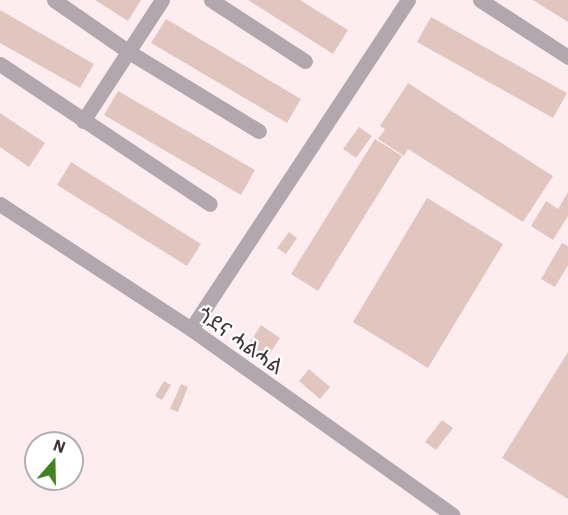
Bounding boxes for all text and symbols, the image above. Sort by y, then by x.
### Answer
street label: ጎደና ሓልሓል [193,301,289,379]
north arrow [24,431,84,491]
text: N [51,435,68,457]

